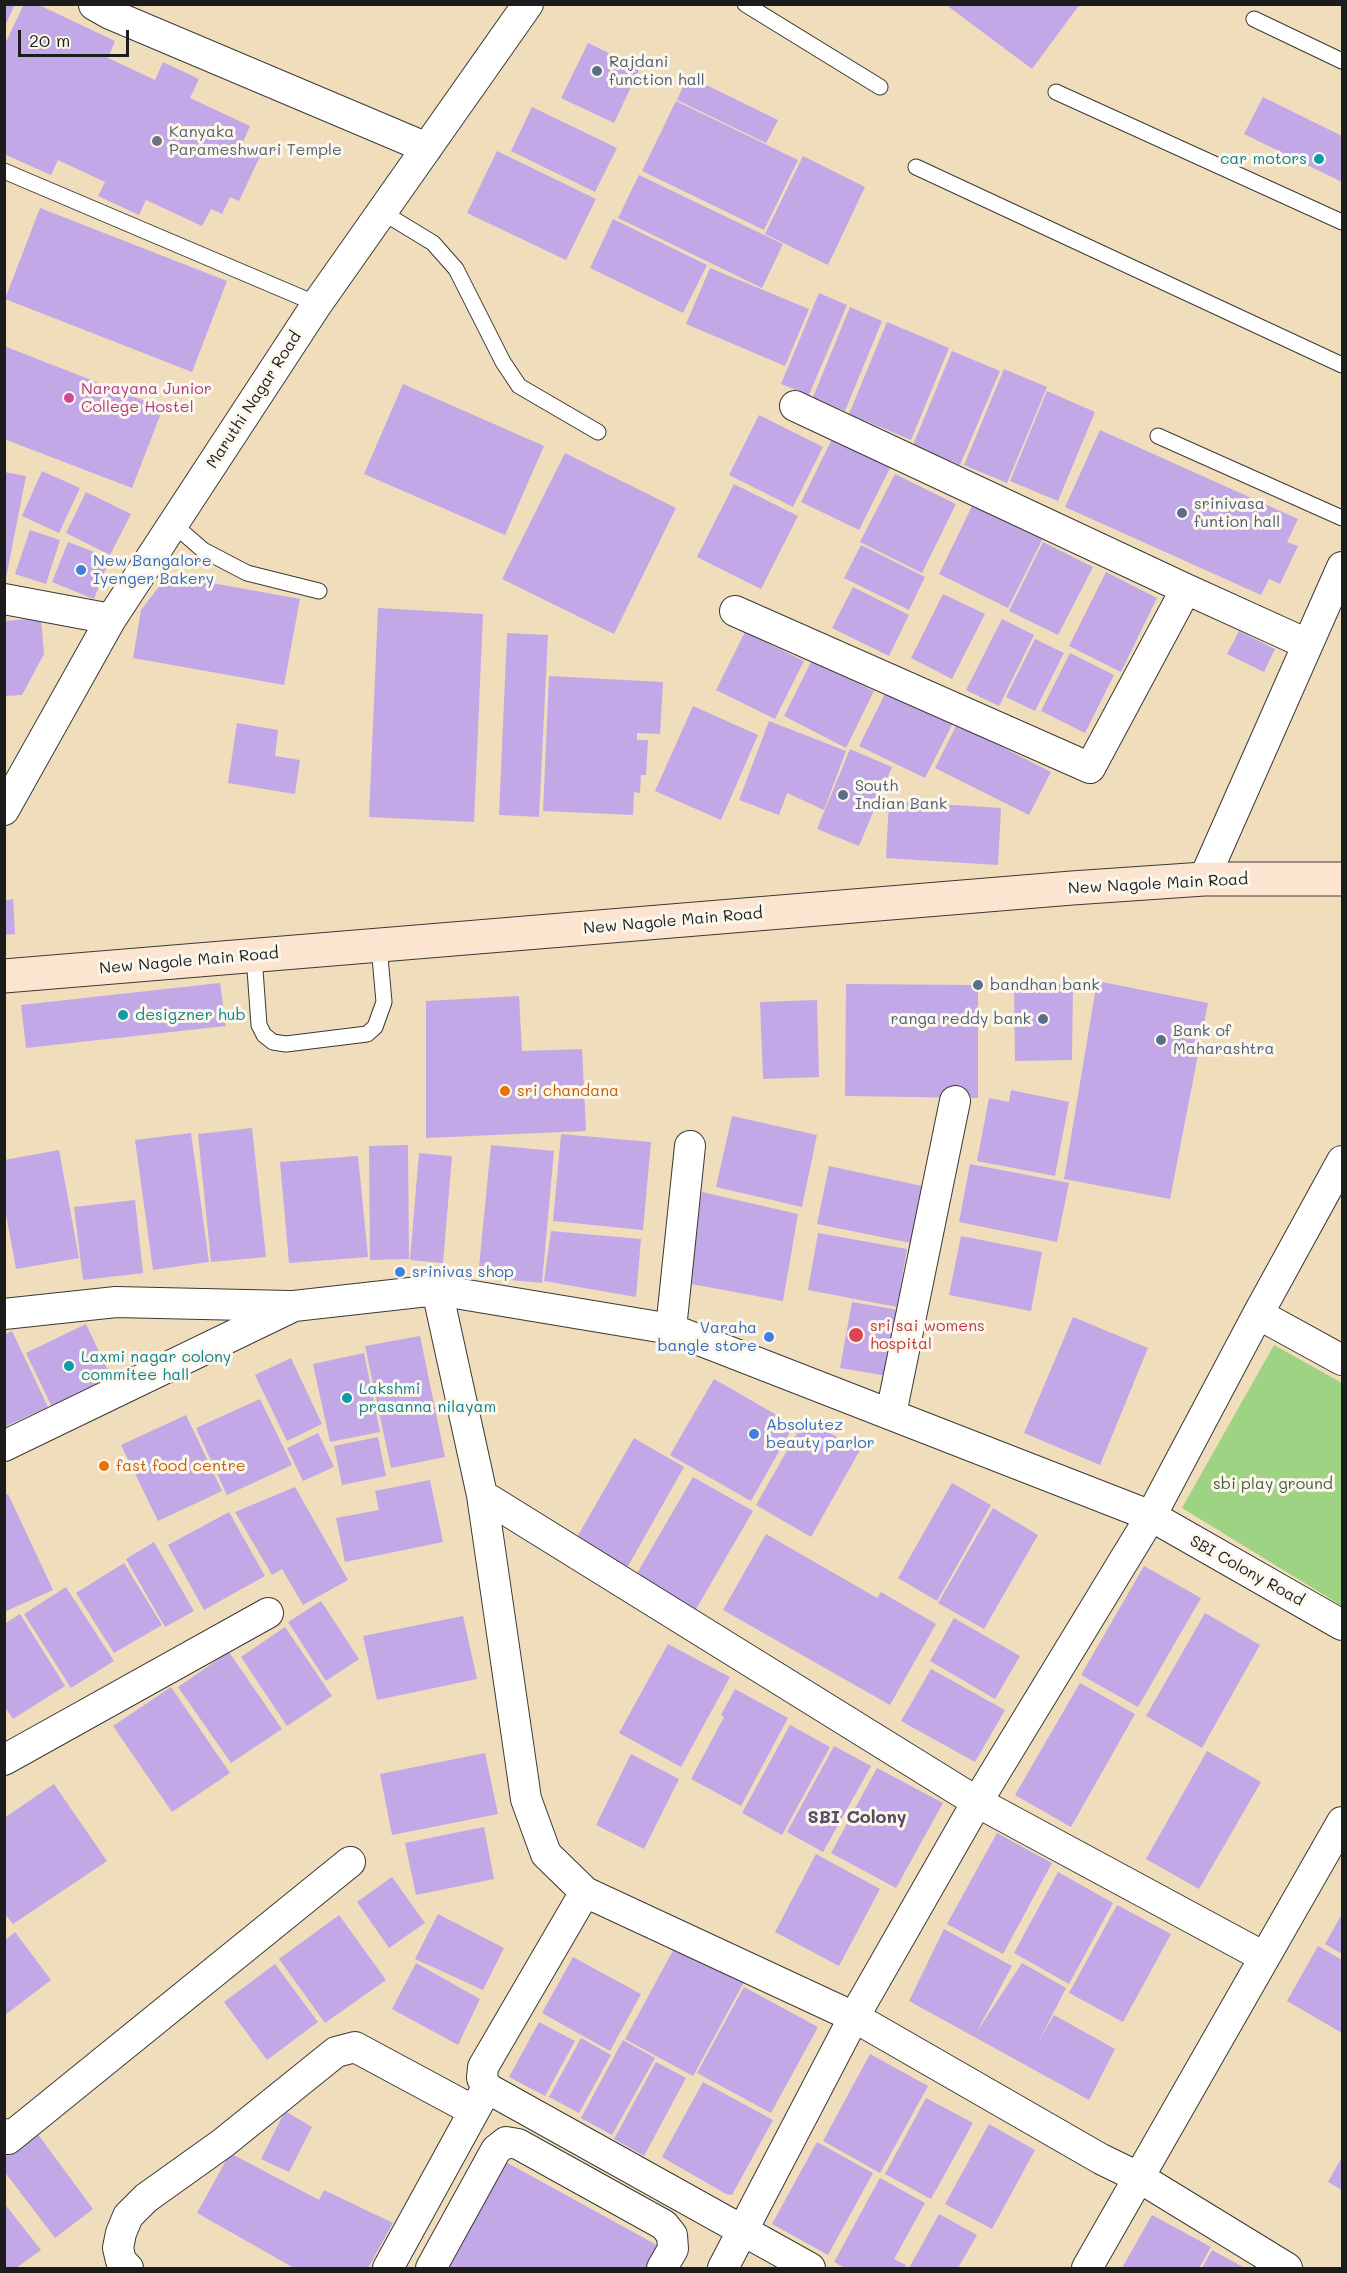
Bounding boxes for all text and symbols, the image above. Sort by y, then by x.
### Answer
scale bar [21,18,132,56]
text: 20 m [29,28,70,52]
place label: Rajdani function hall [609,52,705,90]
marker: Rajdani function hall [590,64,604,78]
place label: Kanyaka Parameshwari Temple [169,122,342,160]
marker: Kanyaka Parameshwari Temple [150,134,164,148]
place label: car motors [1220,149,1307,169]
marker: car motors [1312,152,1326,166]
street label: Maruthi Nagar Road [202,328,306,472]
place label: Narayana Junior College Hostel [81,379,212,417]
marker: Narayana Junior College Hostel [62,391,76,405]
place label: srinivasa funtion hall [1194,494,1280,532]
marker: srinivasa funtion hall [1175,506,1189,520]
place label: New Bangalore Iyenger Bakery [93,551,214,589]
marker: New Bangalore Iyenger Bakery [74,563,88,577]
place label: South Indian Bank [855,776,947,814]
marker: South Indian Bank [836,788,850,802]
street label: New Nagole Main Road [1067,870,1249,898]
street label: New Nagole Main Road [582,904,764,938]
street label: New Nagole Main Road [98,944,280,978]
place label: bandhan bank [990,975,1100,995]
marker: bandhan bank [971,978,985,992]
place label: desigzner hub [135,1005,246,1025]
marker: desigzner hub [116,1008,130,1022]
place label: ranga reddy bank [891,1009,1031,1029]
marker: ranga reddy bank [1036,1012,1050,1026]
place label: Bank of Maharashtra [1173,1021,1275,1059]
marker: Bank of Maharashtra [1154,1033,1168,1047]
place label: sri chandana [517,1081,619,1101]
marker: sri chandana [498,1084,512,1098]
place label: srinivas shop [412,1262,514,1282]
marker: srinivas shop [393,1265,407,1279]
place label: sri sai womens hospital [870,1316,985,1354]
place label: Varaha bangle store [657,1318,757,1356]
marker: sri sai womens hospital [847,1326,865,1344]
marker: Varaha bangle store [762,1330,776,1344]
place label: Laxmi nagar colony commitee hall [81,1347,231,1385]
marker: Laxmi nagar colony commitee hall [62,1359,76,1373]
place label: Lakshmi prasanna nilayam [359,1379,496,1417]
marker: Lakshmi prasanna nilayam [340,1391,354,1405]
place label: Absolutez beauty parlor [766,1415,875,1453]
marker: Absolutez beauty parlor [747,1427,761,1441]
place label: fast food centre [116,1456,246,1476]
marker: fast food centre [97,1459,111,1473]
park label: sbi play ground [1213,1474,1333,1494]
street label: SBI Colony Road [1187,1532,1307,1610]
district label: SBI Colony [807,1806,907,1828]

